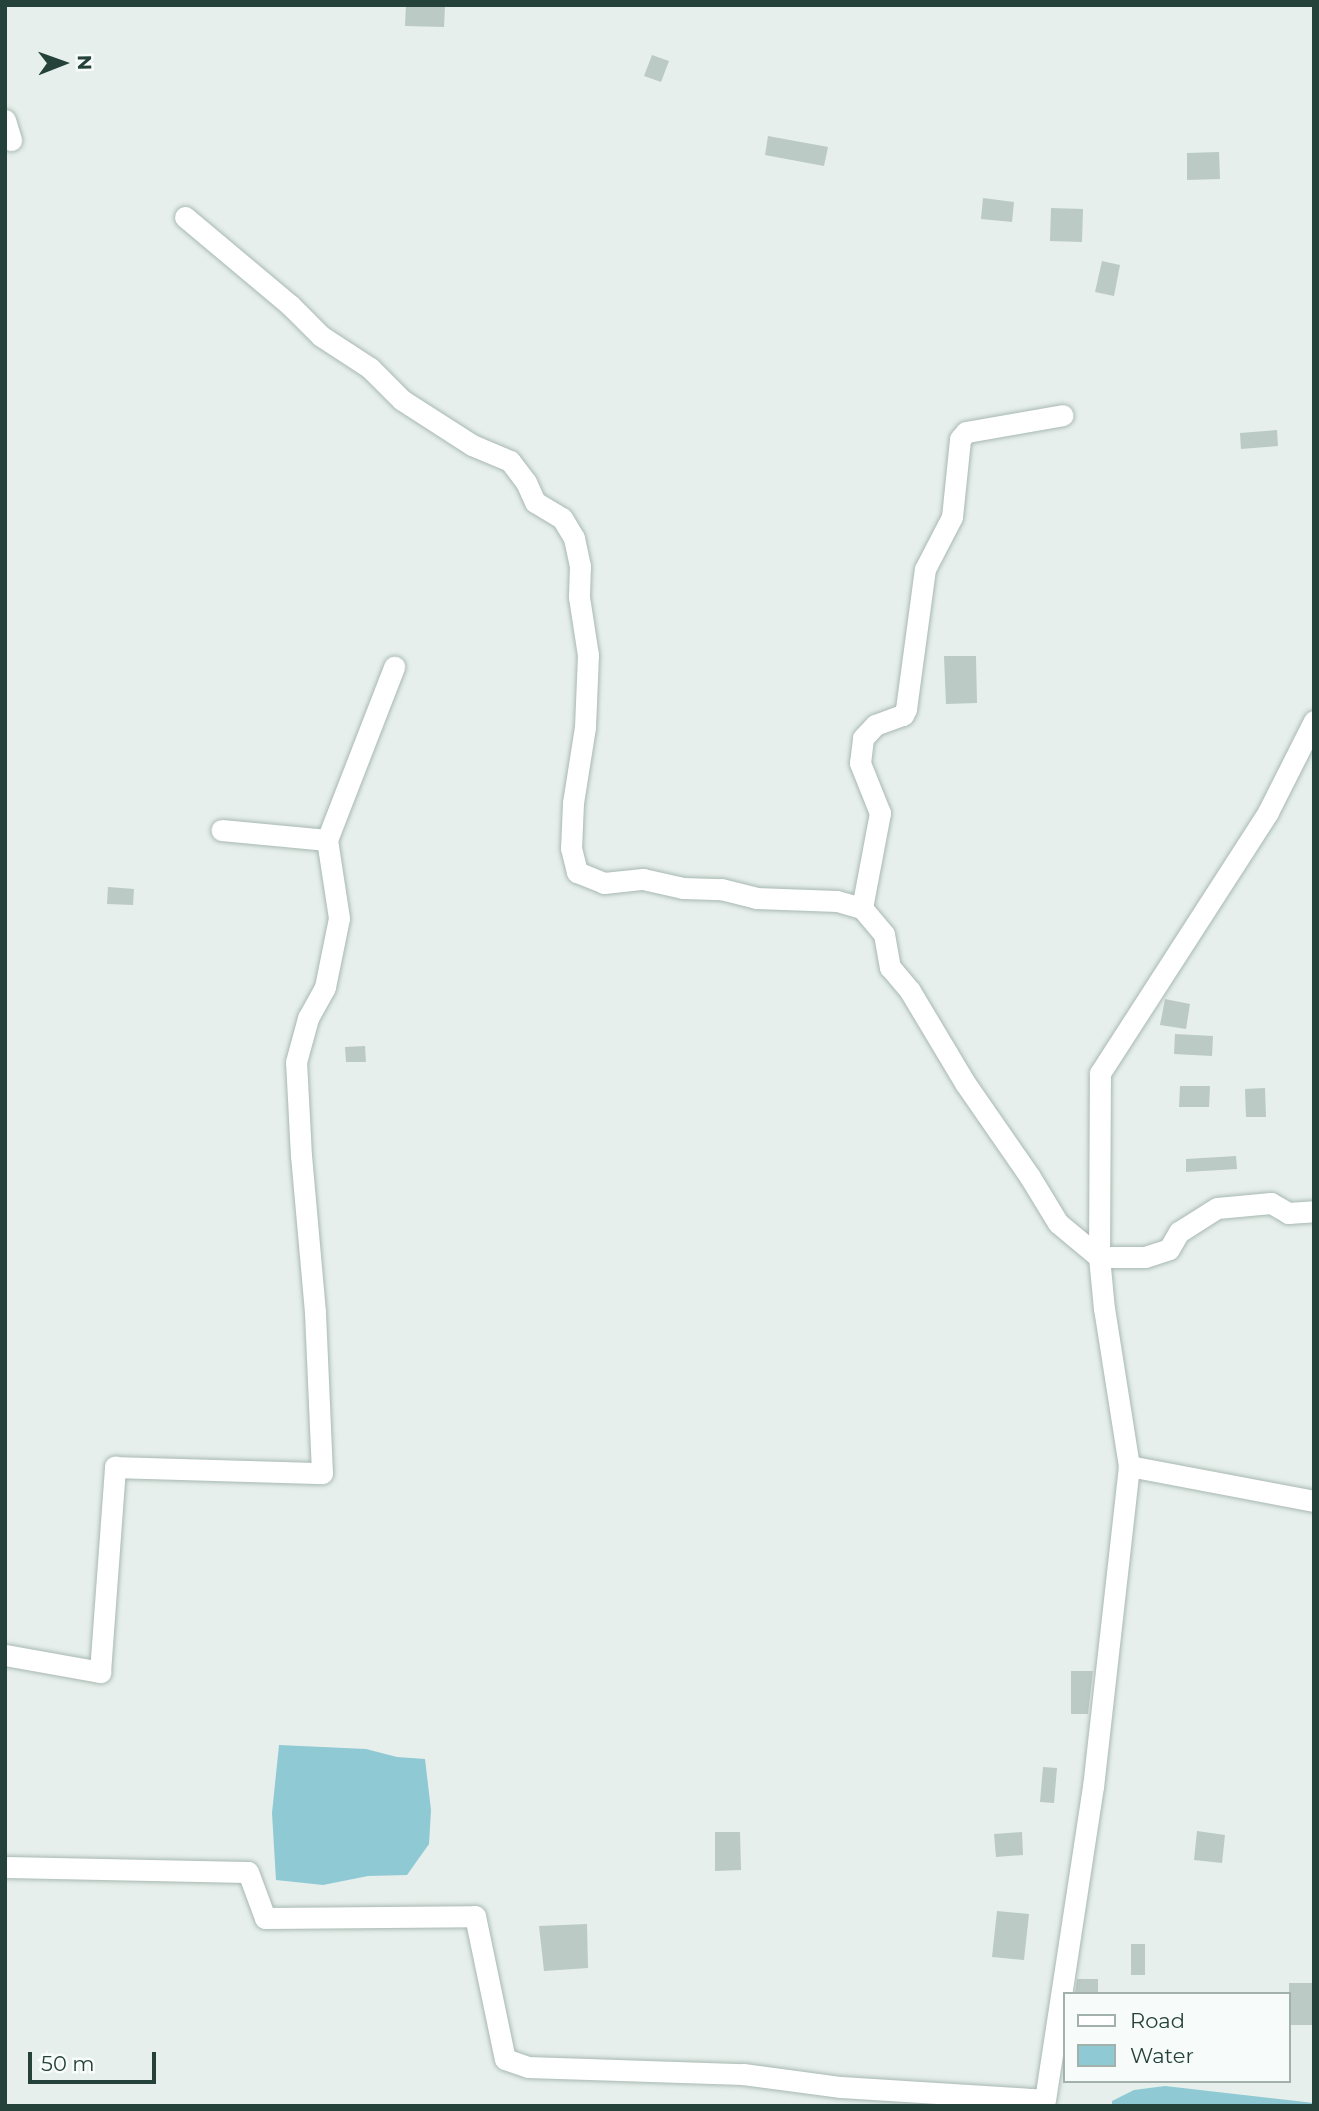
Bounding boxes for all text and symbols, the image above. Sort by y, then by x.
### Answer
north arrow [28,28,98,98]
text: N [73,55,96,70]
legend [1064,1992,1291,2083]
text: Road [1130,2008,1185,2033]
scale bar [32,2038,159,2082]
text: Water [1130,2043,1194,2068]
text: 50 m [41,2051,95,2076]

